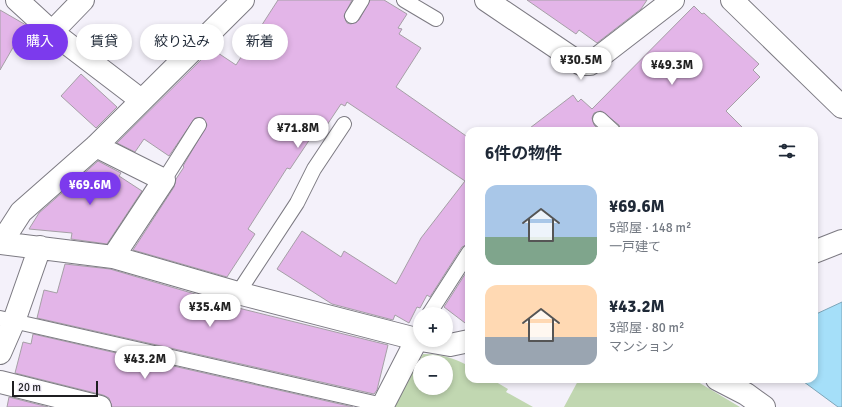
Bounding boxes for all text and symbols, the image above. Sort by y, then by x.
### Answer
chip: 購入 [12,24,68,60]
chip: 賃貸 [76,24,132,60]
chip: 絞り込み [140,24,224,60]
chip: 新着 [232,24,288,60]
pin: ¥30.5M [548,47,614,81]
text: ¥30.5M [560,52,602,68]
pin: ¥49.3M [639,52,705,86]
text: ¥49.3M [651,57,693,73]
pin: ¥71.8M [265,115,331,149]
text: ¥71.8M [277,120,319,136]
icon: filters [776,140,798,162]
text: 6件の物件 [485,143,562,164]
pin: ¥69.6M [57,172,123,206]
text: ¥69.6M [69,177,111,193]
text: ¥69.6M [609,196,665,217]
icon: home [517,201,565,249]
text: 5部屋 · 148 m² [609,220,691,236]
text: 一戸建て [609,239,661,255]
pin: ¥35.4M [177,294,243,328]
text: ¥43.2M [609,296,665,317]
text: ¥35.4M [189,299,231,315]
icon: home [517,301,565,349]
map controls [413,307,453,395]
button: + [413,307,453,347]
text: 3部屋 · 80 m² [609,320,684,336]
text: マンション [609,339,674,355]
pin: ¥43.2M [112,346,178,380]
text: ¥43.2M [124,351,166,367]
button: − [413,355,453,395]
scale bar [12,379,98,398]
text: 20 m [18,381,41,394]

